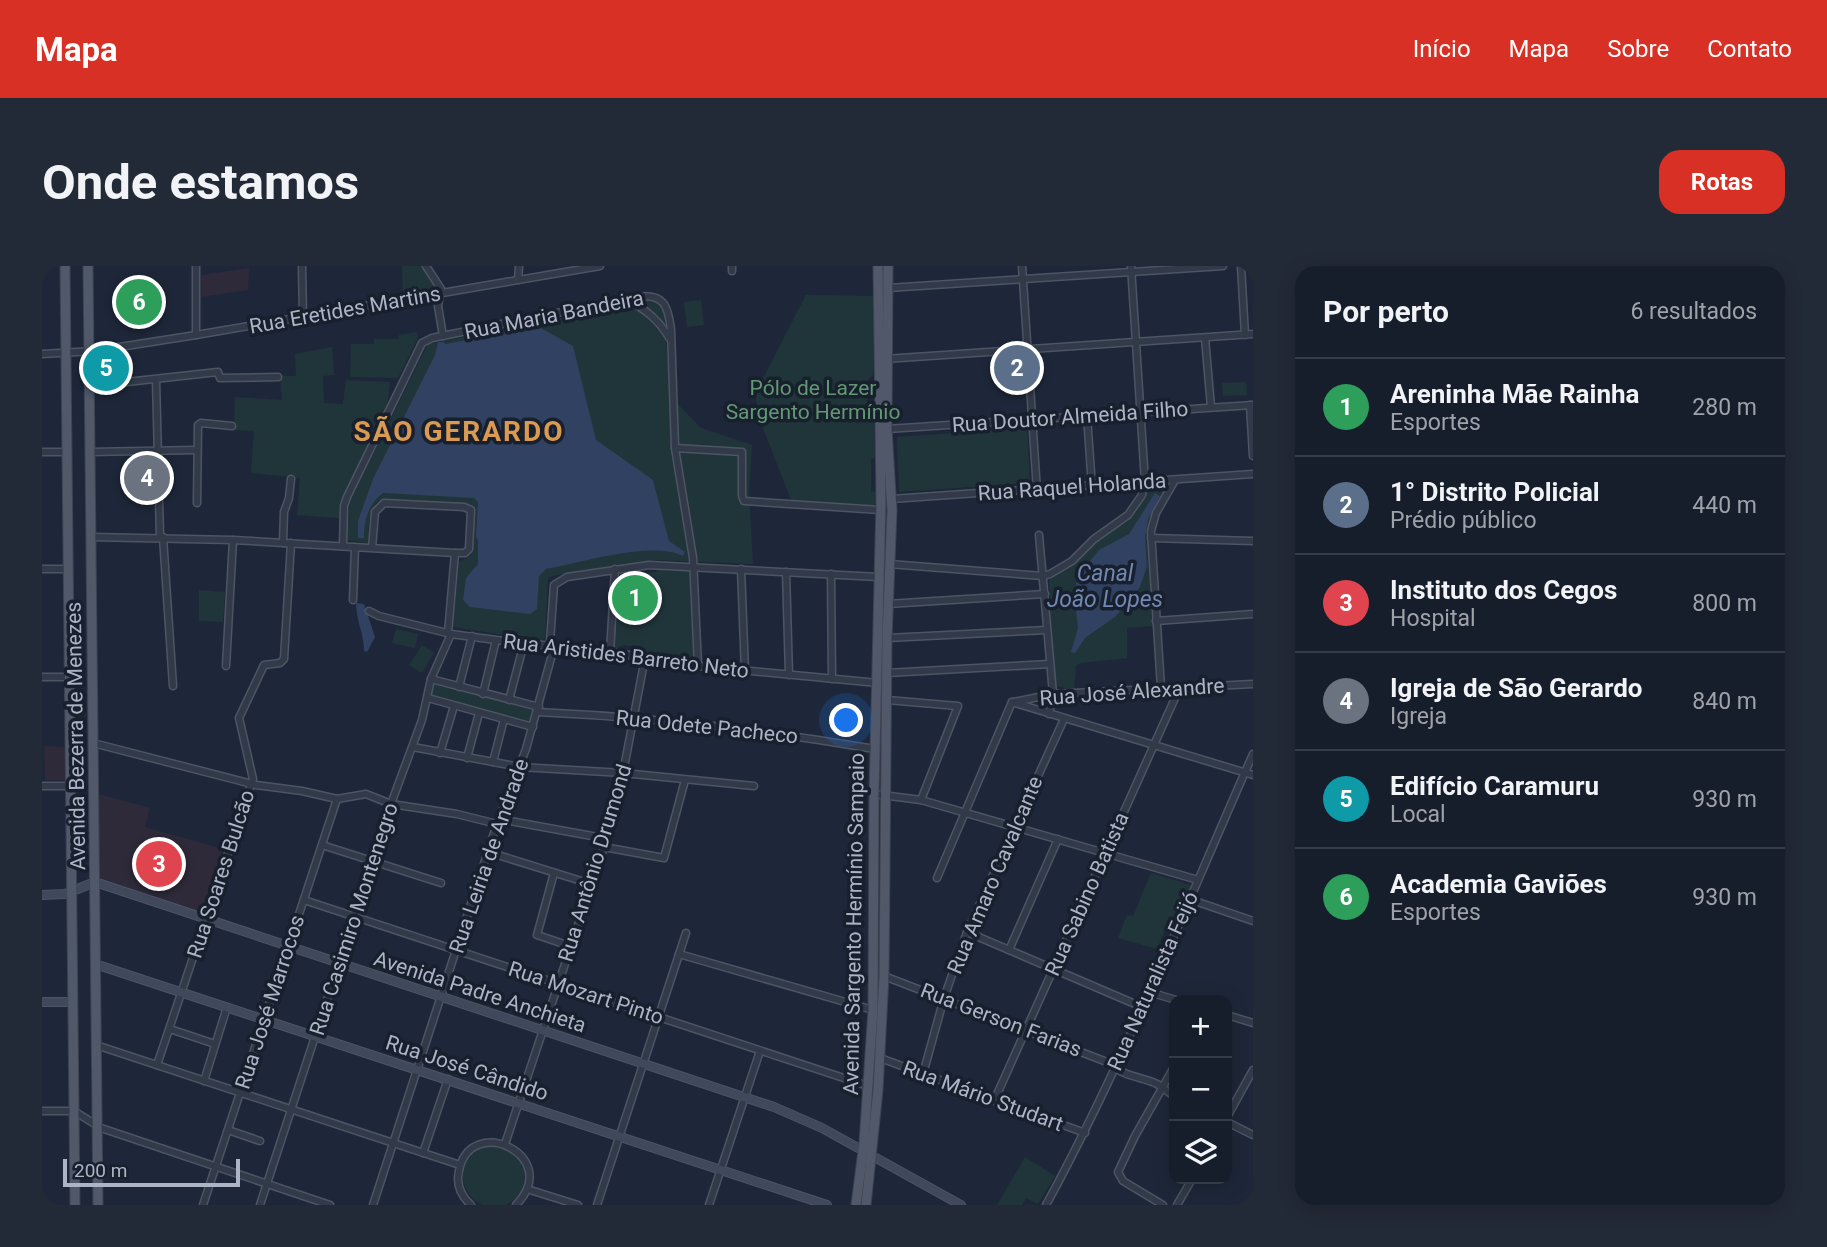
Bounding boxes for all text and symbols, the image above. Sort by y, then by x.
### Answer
text: Mapa [35,30,118,69]
text: Início [1413,35,1471,63]
text: Mapa [1509,35,1569,63]
text: Sobre [1607,35,1669,63]
text: Contato [1707,35,1792,63]
button: Rotas [1659,150,1785,214]
text: Onde estamos [42,154,359,211]
pin: 6 [116,276,162,328]
street label: Rua Eretides Martins [247,281,443,339]
street label: Rua Maria Bandeira [462,286,646,344]
text: Por perto [1323,294,1449,329]
text: 6 resultados [1630,298,1757,325]
pin: 5 [83,342,129,394]
pin: 2 [994,342,1040,394]
park label: Pólo de Lazer Sargento Hermínio [726,376,900,424]
text: Areninha Mãe Rainha [1390,379,1639,409]
text: 1 [1339,394,1353,421]
text: 280 m [1692,394,1757,421]
street label: Rua Doutor Almeida Filho [951,397,1189,437]
text: Esportes [1390,409,1481,436]
district label: SÃO GERARDO [353,415,565,448]
pin: 4 [124,452,170,504]
street label: Rua Raquel Holanda [977,468,1167,506]
text: 1° Distrito Policial [1390,477,1600,507]
text: 2 [1339,492,1353,519]
text: 440 m [1692,492,1757,519]
text: Prédio público [1390,507,1537,534]
water label: Canal João Lopes [1047,560,1163,613]
pin: 1 [612,572,658,624]
text: Instituto dos Cegos [1390,575,1617,605]
text: 3 [1339,590,1353,617]
text: 800 m [1692,590,1757,617]
street label: Avenida Bezerra de Menezes [62,602,90,870]
text: Hospital [1390,605,1476,632]
street label: Rua Aristides Barreto Neto [502,629,750,683]
text: Igreja de São Gerardo [1390,673,1643,703]
street label: Rua José Alexandre [1039,674,1225,710]
text: 4 [1339,688,1353,715]
text: 840 m [1692,688,1757,715]
your location [829,703,863,737]
text: Igreja [1390,703,1447,730]
street label: Rua Odete Pacheco [615,706,799,749]
street label: Avenida Sargento Hermínio Sampaio [839,753,869,1095]
street label: Rua Leiria de Andrade [444,756,534,956]
street label: Rua Antônio Drumond [554,761,636,965]
text: Edifício Caramuru [1390,771,1599,801]
street label: Rua Amaro Cavalcante [942,773,1048,977]
text: 5 [1339,786,1353,813]
text: 930 m [1692,786,1757,813]
street label: Rua Soares Bulcão [183,787,260,961]
street label: Rua Casimiro Montenegro [305,800,403,1038]
text: Local [1390,801,1446,828]
street label: Rua Sabino Batista [1040,809,1134,979]
pin: 3 [136,838,182,890]
text: Academia Gaviões [1390,869,1607,899]
text: 6 [1339,884,1353,911]
text: 930 m [1692,884,1757,911]
street label: Rua Naturalista Feijó [1103,888,1203,1074]
text: Esportes [1390,899,1481,926]
street label: Rua José Marrocos [231,912,309,1092]
street label: Avenida Padre Anchieta [371,946,589,1038]
street label: Rua Mozart Pinto [506,957,666,1029]
street label: Rua Gerson Farias [917,978,1085,1062]
map controls [1169,995,1232,1184]
button: + [1169,995,1232,1058]
street label: Rua José Cândido [383,1030,551,1106]
street label: Rua Mário Studart [899,1056,1067,1136]
button: − [1169,1058,1232,1121]
button: layers [1169,1121,1232,1184]
scale bar [63,1156,240,1188]
text: 200 m [74,1159,127,1182]

